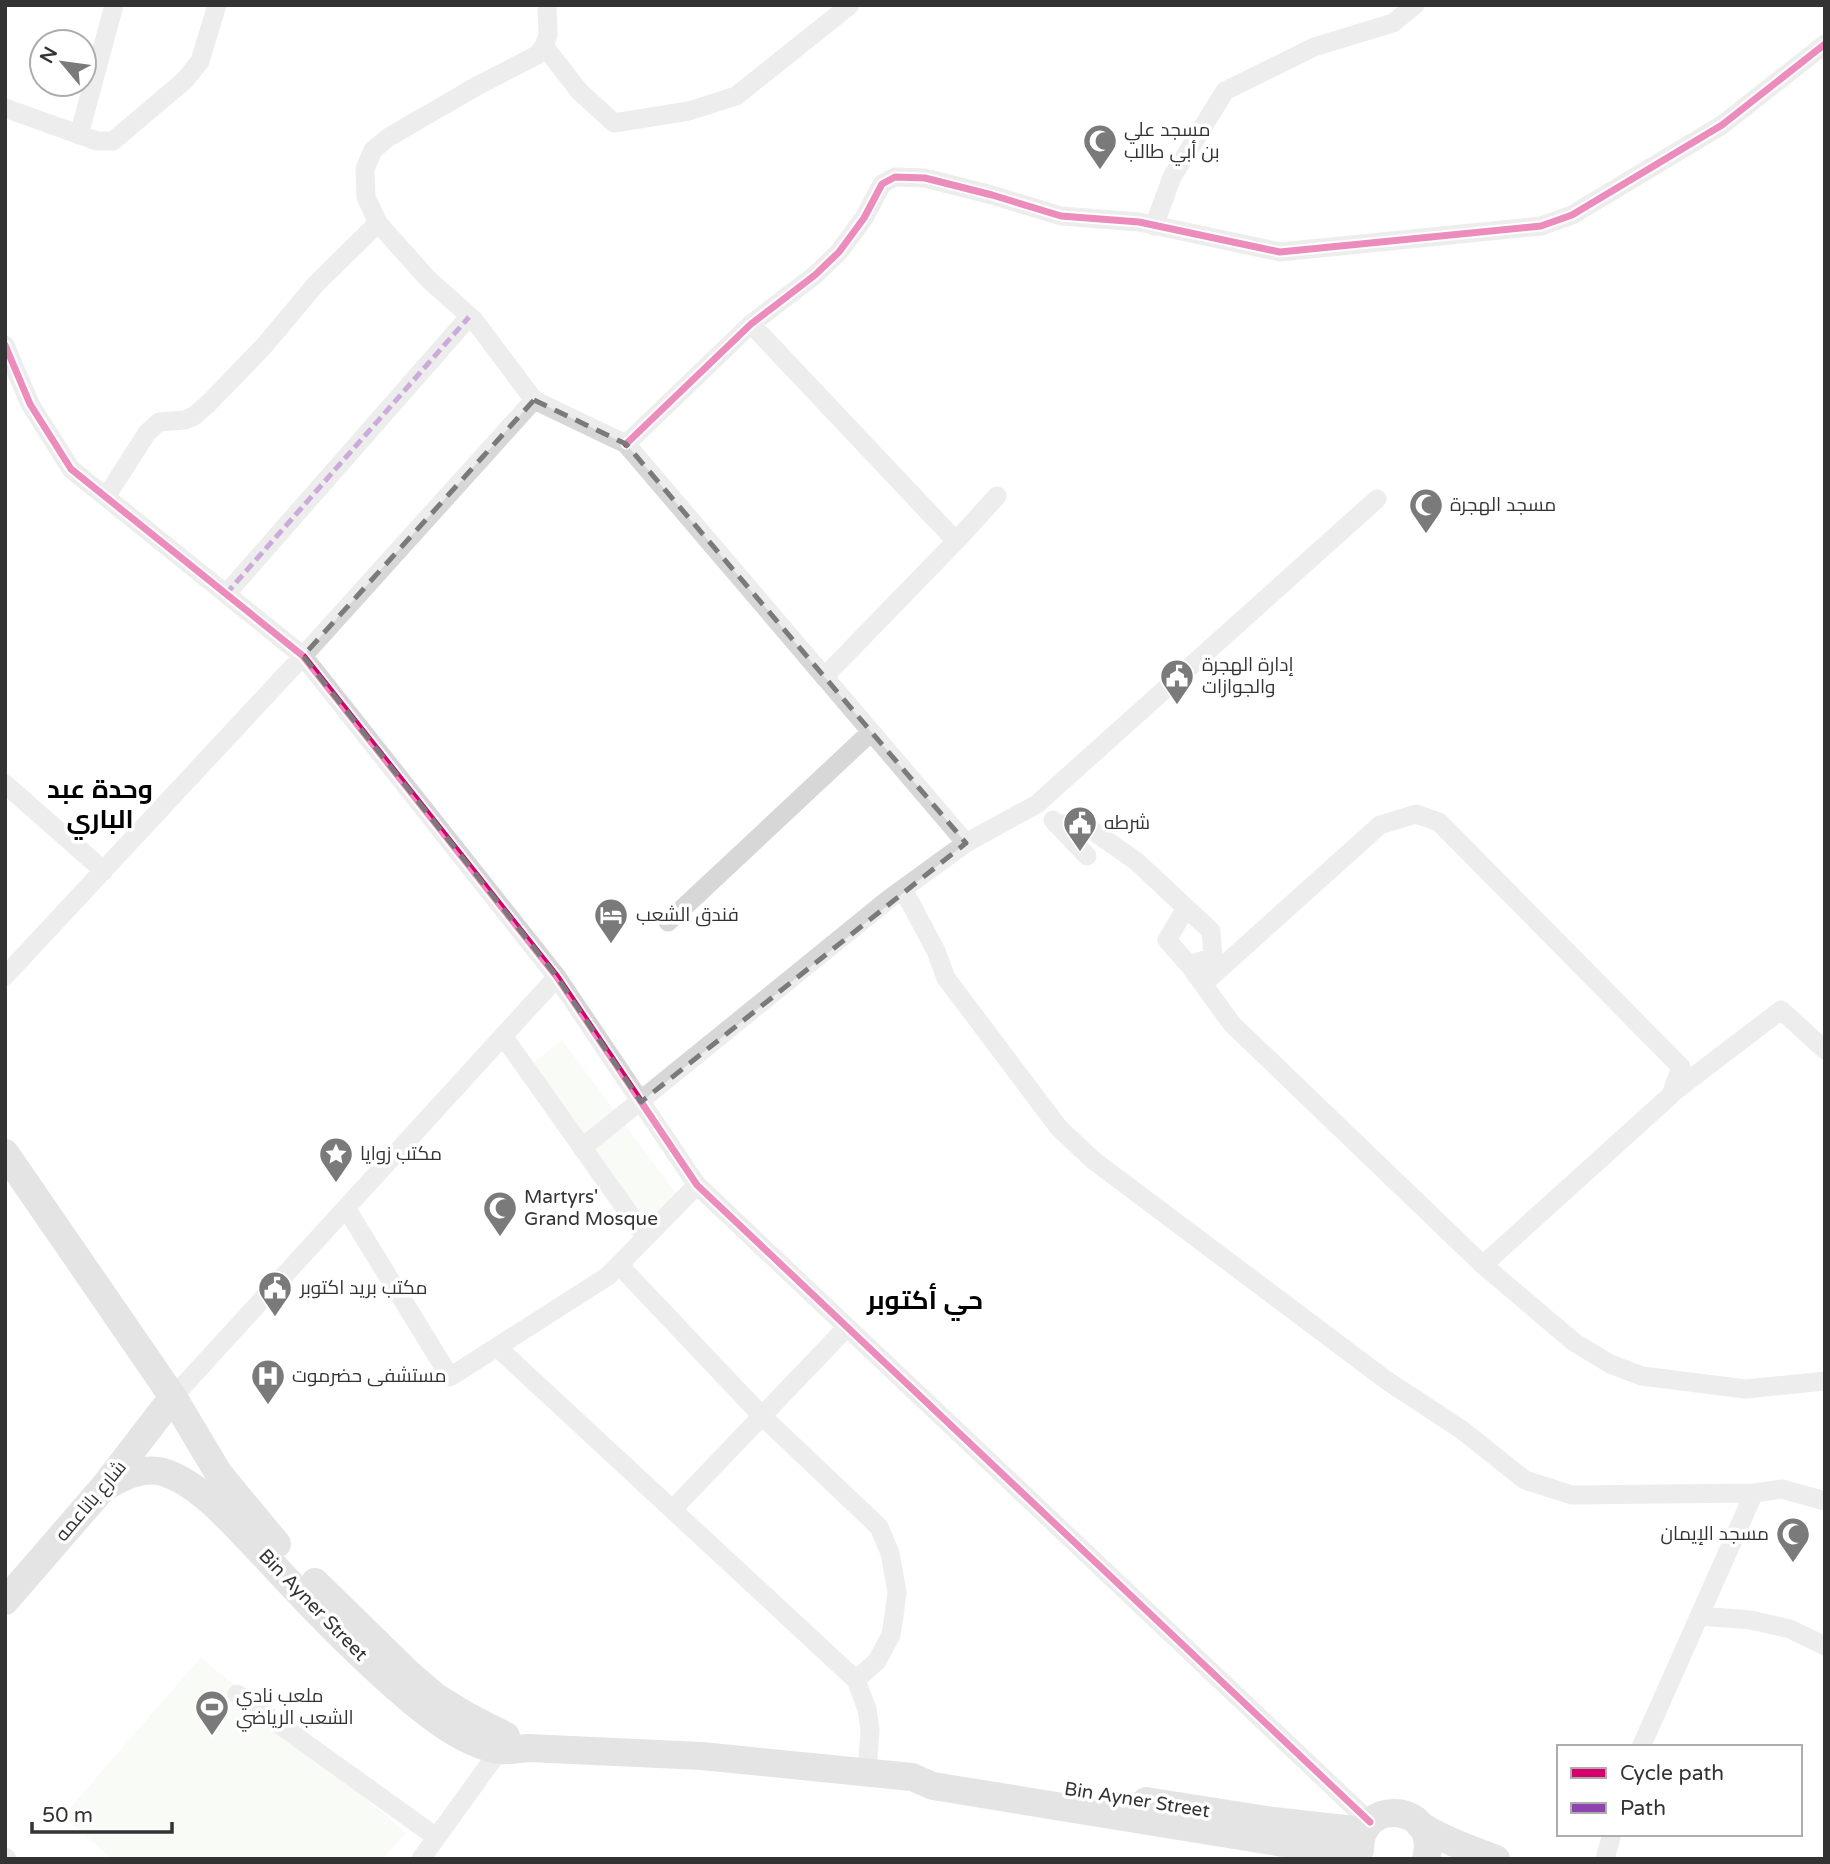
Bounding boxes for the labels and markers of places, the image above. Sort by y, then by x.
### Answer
place label: مسجد علي بن أبي طالب [1124,119,1220,166]
mosque icon: مسجد علي بن أبي طالب [1081,122,1119,171]
mosque icon: مسجد الهجرة [1407,486,1445,535]
place label: مسجد الهجرة [1450,494,1556,516]
place label: إدارة الهجرة والجوازات [1202,654,1294,698]
public building icon: إدارة الهجرة والجوازات [1158,657,1196,706]
public building icon: شرطه [1061,804,1099,853]
place label: شرطه [1104,812,1150,834]
hotel icon: فندق الشعب [592,896,630,945]
place label: فندق الشعب [636,904,739,927]
place icon: مكتب زوايا [317,1135,355,1184]
place label: مكتب زوايا [360,1143,442,1165]
place label: Martyrs' Grand Mosque [524,1186,658,1230]
mosque icon: Martyrs' Grand Mosque [481,1189,519,1238]
public building icon: مكتب بريد اكتوبر [256,1269,294,1318]
place label: مكتب بريد اكتوبر [299,1277,428,1299]
hospital icon: مستشفى حضرموت [249,1357,287,1406]
place label: مستشفى حضرموت [292,1365,446,1387]
mosque icon: مسجد الإيمان [1774,1515,1812,1564]
place label: مسجد الإيمان [1660,1523,1769,1545]
place label: ملعب نادي الشعب الرياضي [236,1685,354,1732]
sports icon: ملعب نادي الشعب الرياضي [193,1688,231,1737]

